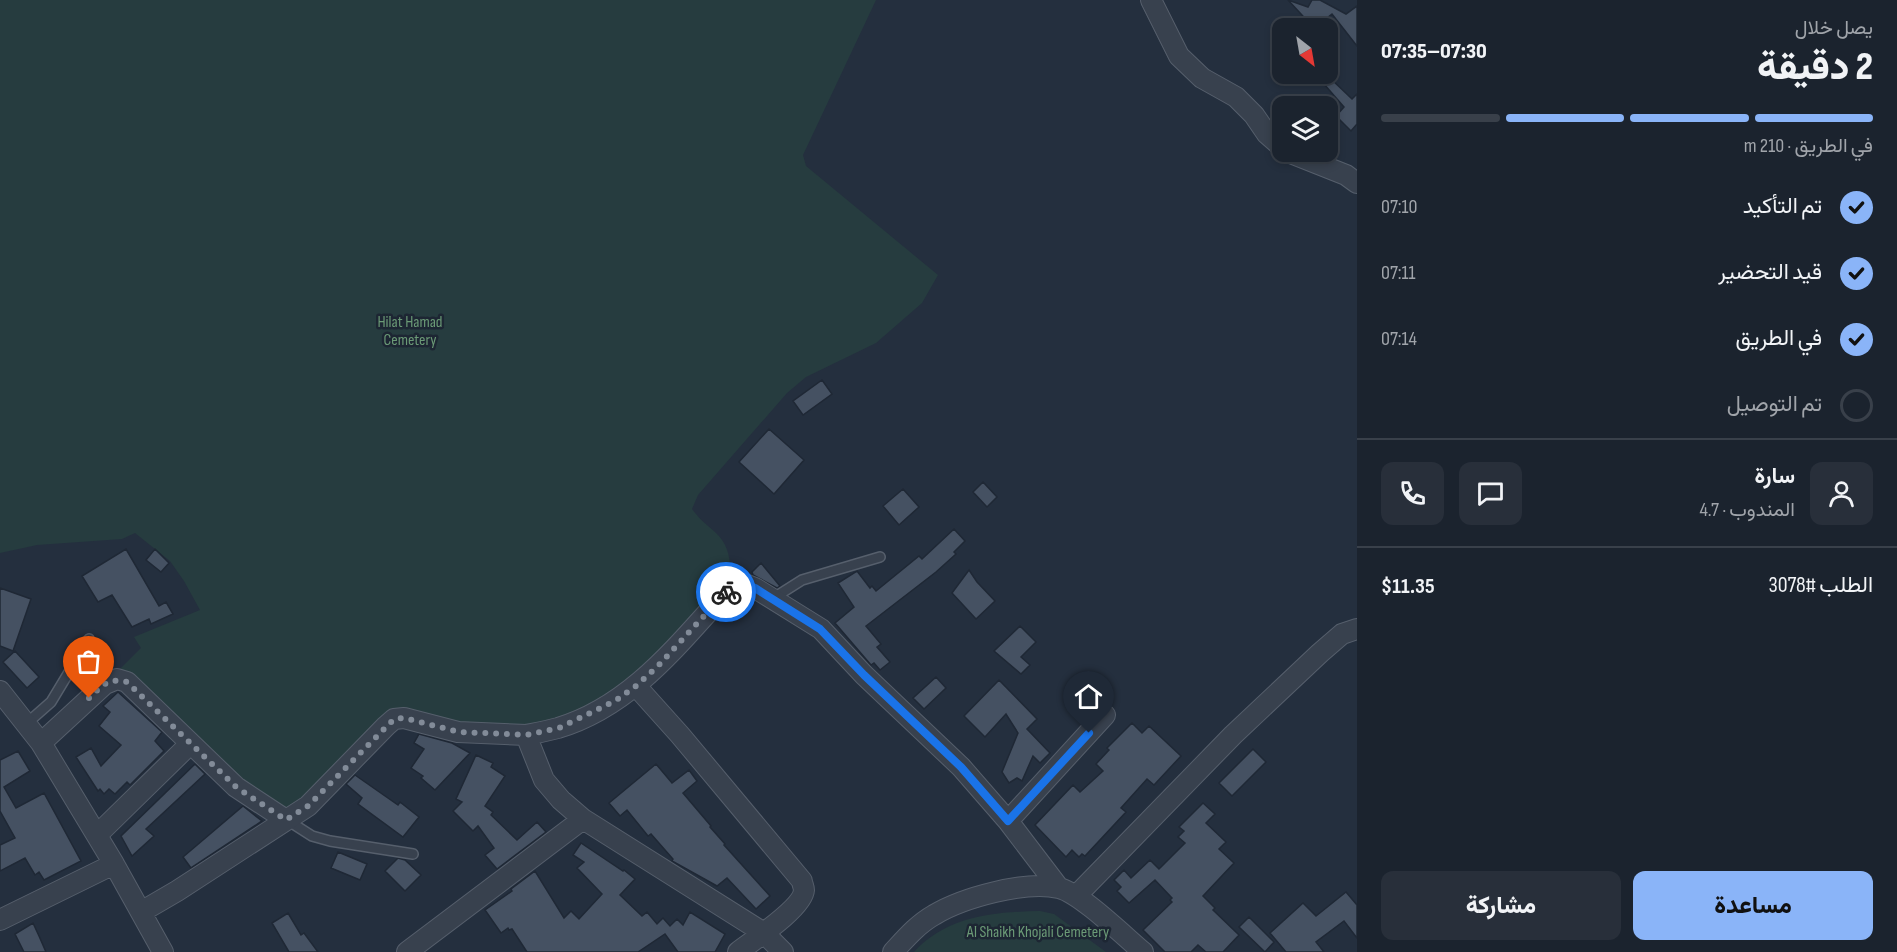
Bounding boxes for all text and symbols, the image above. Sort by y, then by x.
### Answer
text: يصل خلال [1795,16,1873,40]
north arrow [1272,18,1338,84]
map controls [1272,18,1338,162]
text: 07:30–07:35 [1381,38,1487,65]
text: 2 دقيقة [1757,44,1873,91]
button: layers [1272,96,1338,162]
text: في الطريق · 210 m [1744,134,1873,158]
icon: check [1840,191,1873,224]
text: تم التأكيد [1743,193,1822,220]
text: 07:10 [1381,195,1417,219]
icon: check [1840,257,1873,290]
text: قيد التحضير [1718,259,1822,286]
text: 07:11 [1381,261,1416,285]
park label: Hilat Hamad Cemetery [377,313,443,350]
icon: check [1840,323,1873,356]
text: في الطريق [1736,325,1822,352]
text: 07:14 [1381,327,1417,351]
text: تم التوصيل [1727,391,1822,418]
button: phone [1381,462,1444,525]
button: chat [1459,462,1522,525]
button: person [1810,462,1873,525]
text: سارة [1754,463,1795,490]
text: المندوب · 4.7 [1700,498,1795,522]
courier [696,562,756,622]
text: الطلب #3078 [1768,572,1873,599]
text: $11.35 [1381,573,1435,600]
icon: bike [710,576,743,609]
pin [63,636,114,698]
icon: bag [72,645,105,678]
pin [1063,671,1114,733]
icon: home [1072,680,1105,713]
button: مشاركة [1381,871,1621,940]
button: مساعدة [1633,871,1873,940]
park label: Al Shaikh Khojali Cemetery [966,923,1109,942]

